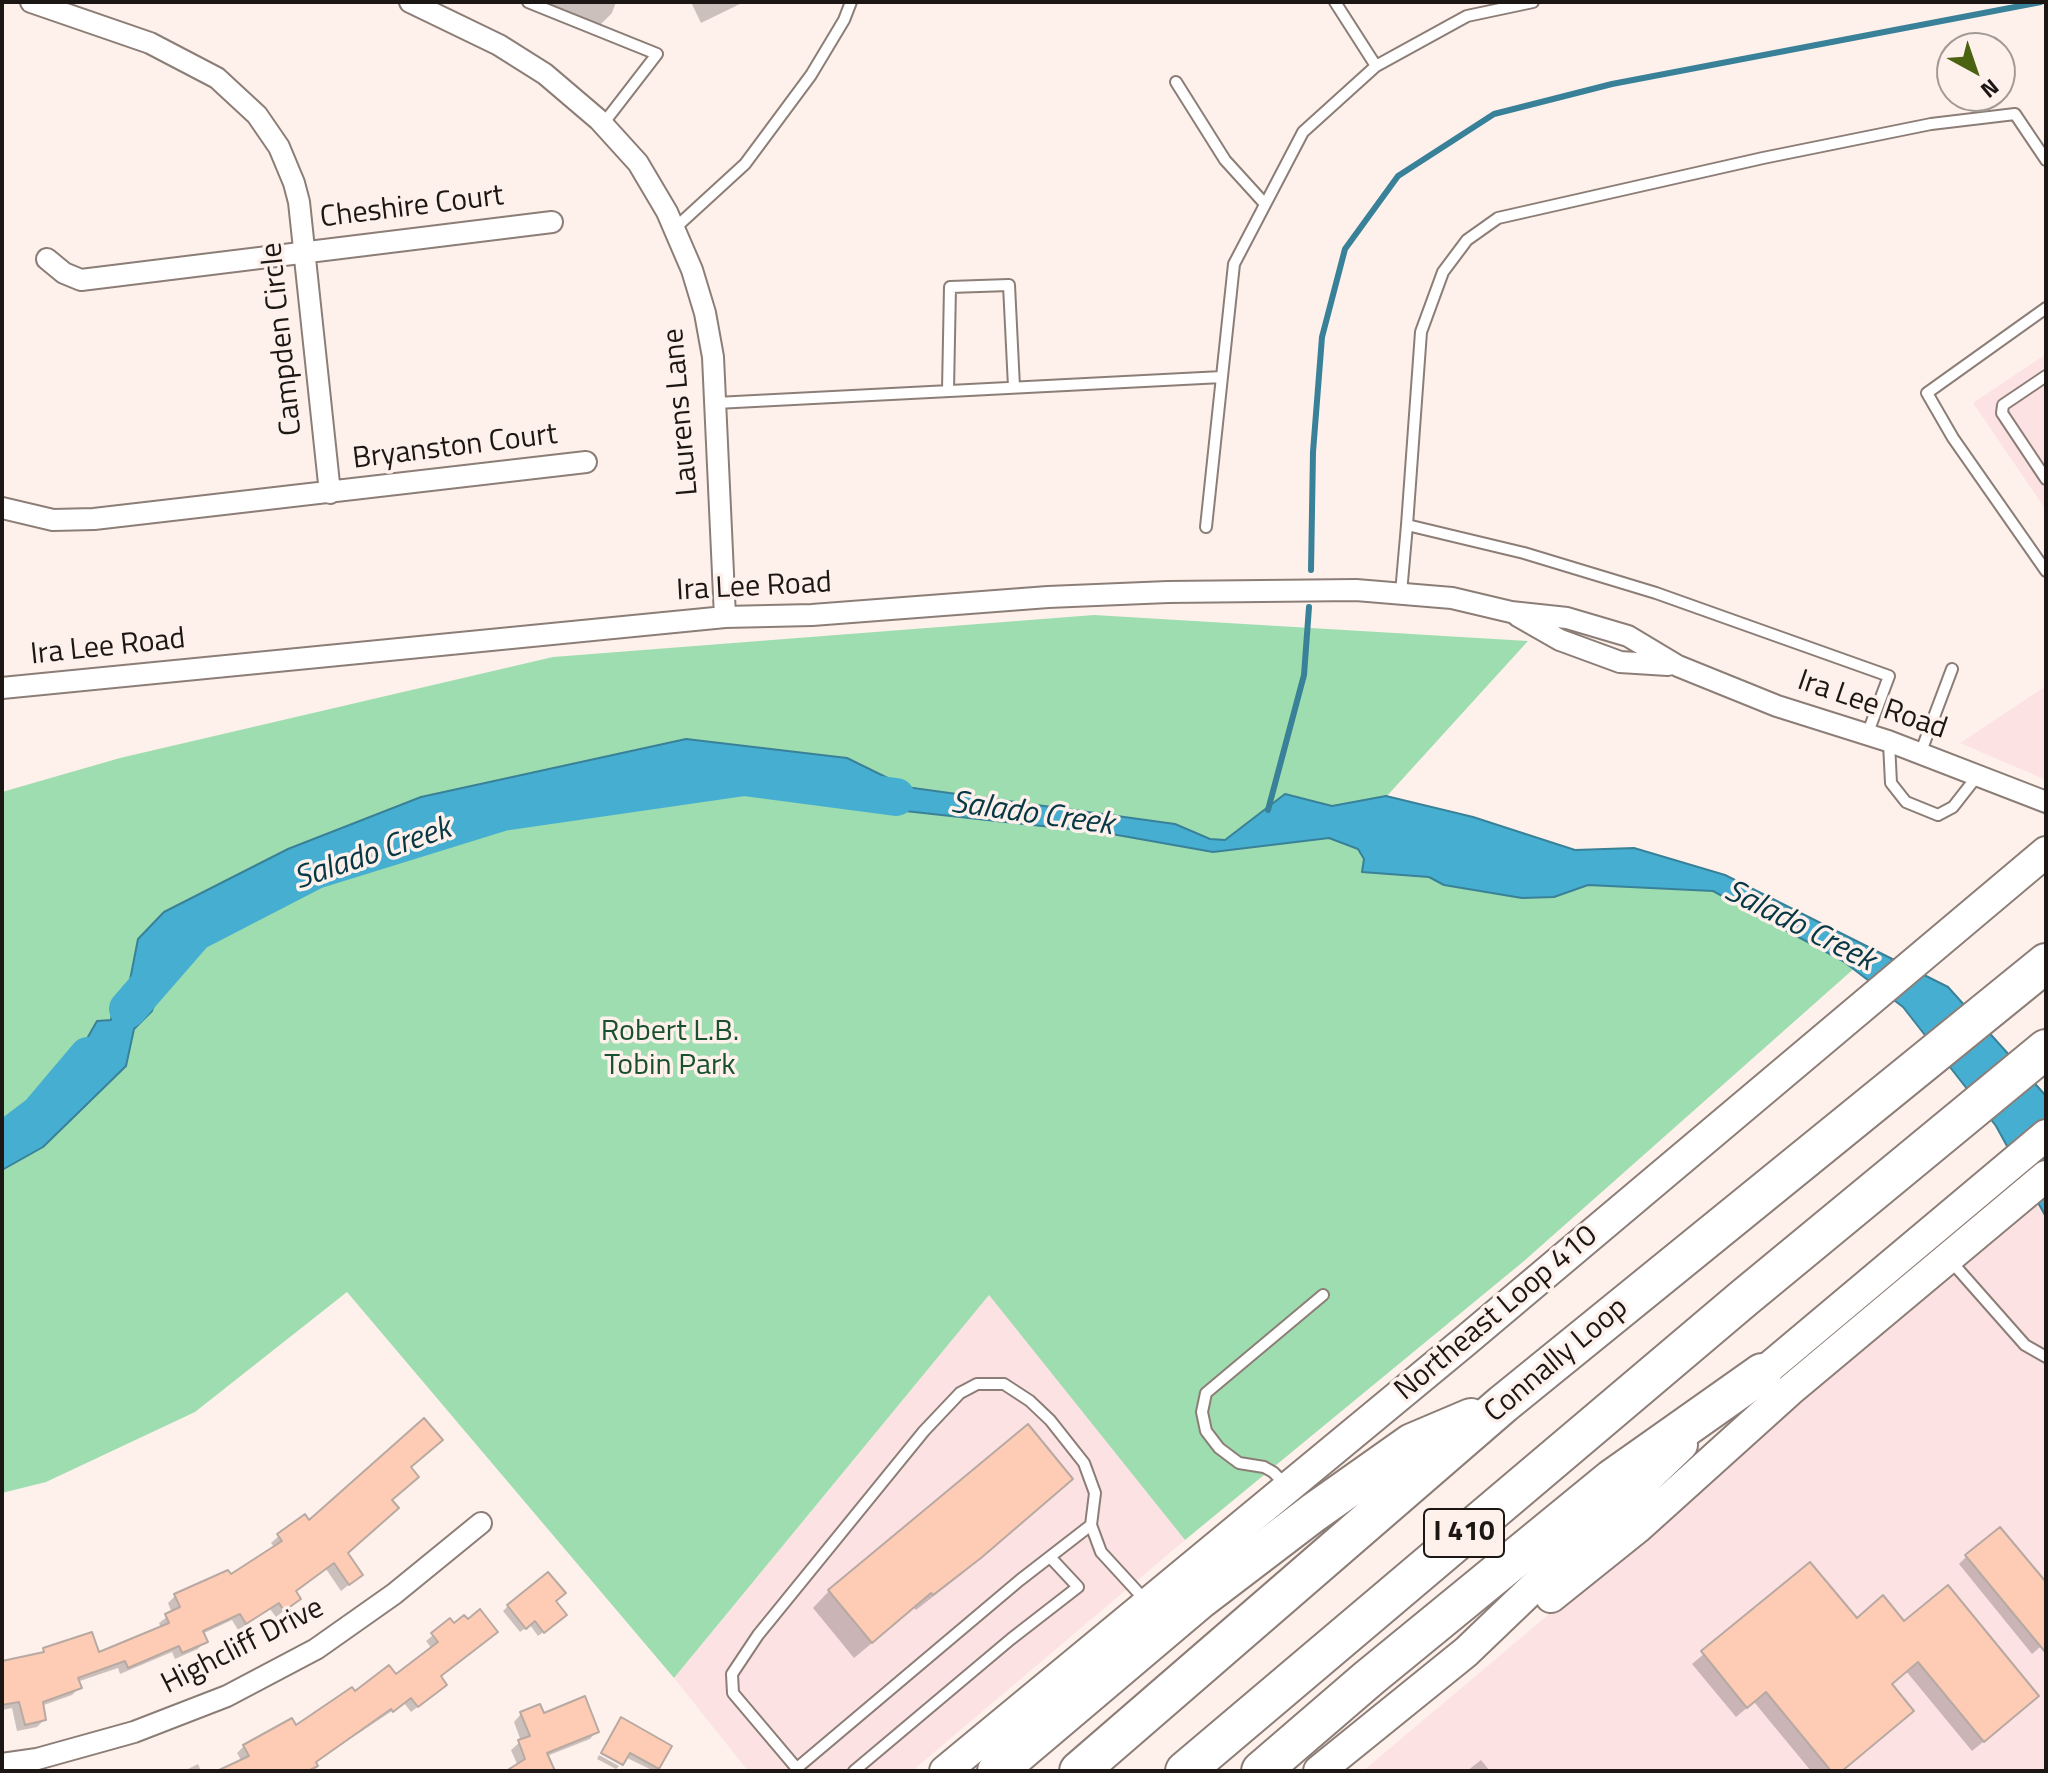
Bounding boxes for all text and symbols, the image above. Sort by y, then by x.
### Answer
north arrow [1936,32,2016,112]
text: N [1973,71,2007,107]
street label: Cheshire Court [318,179,506,237]
street label: Campden Circle [255,241,311,437]
street label: Laurens Lane [657,327,707,497]
street label: Bryanston Court [351,418,559,478]
street label: Ira Lee Road [675,566,833,610]
street label: Ira Lee Road [29,622,187,674]
street label: Ira Lee Road [1793,664,1951,748]
water label: Salado Creek [948,785,1116,845]
water label: Salado Creek [290,810,456,900]
water label: Salado Creek [1718,873,1880,981]
park label: Robert L.B. Tobin Park [601,1015,739,1086]
street label: Northeast Loop 410 [1389,1219,1605,1409]
street label: Connally Loop [1478,1291,1636,1431]
road number: I 410 [1424,1509,1504,1557]
street label: Highcliff Drive [156,1591,330,1703]

